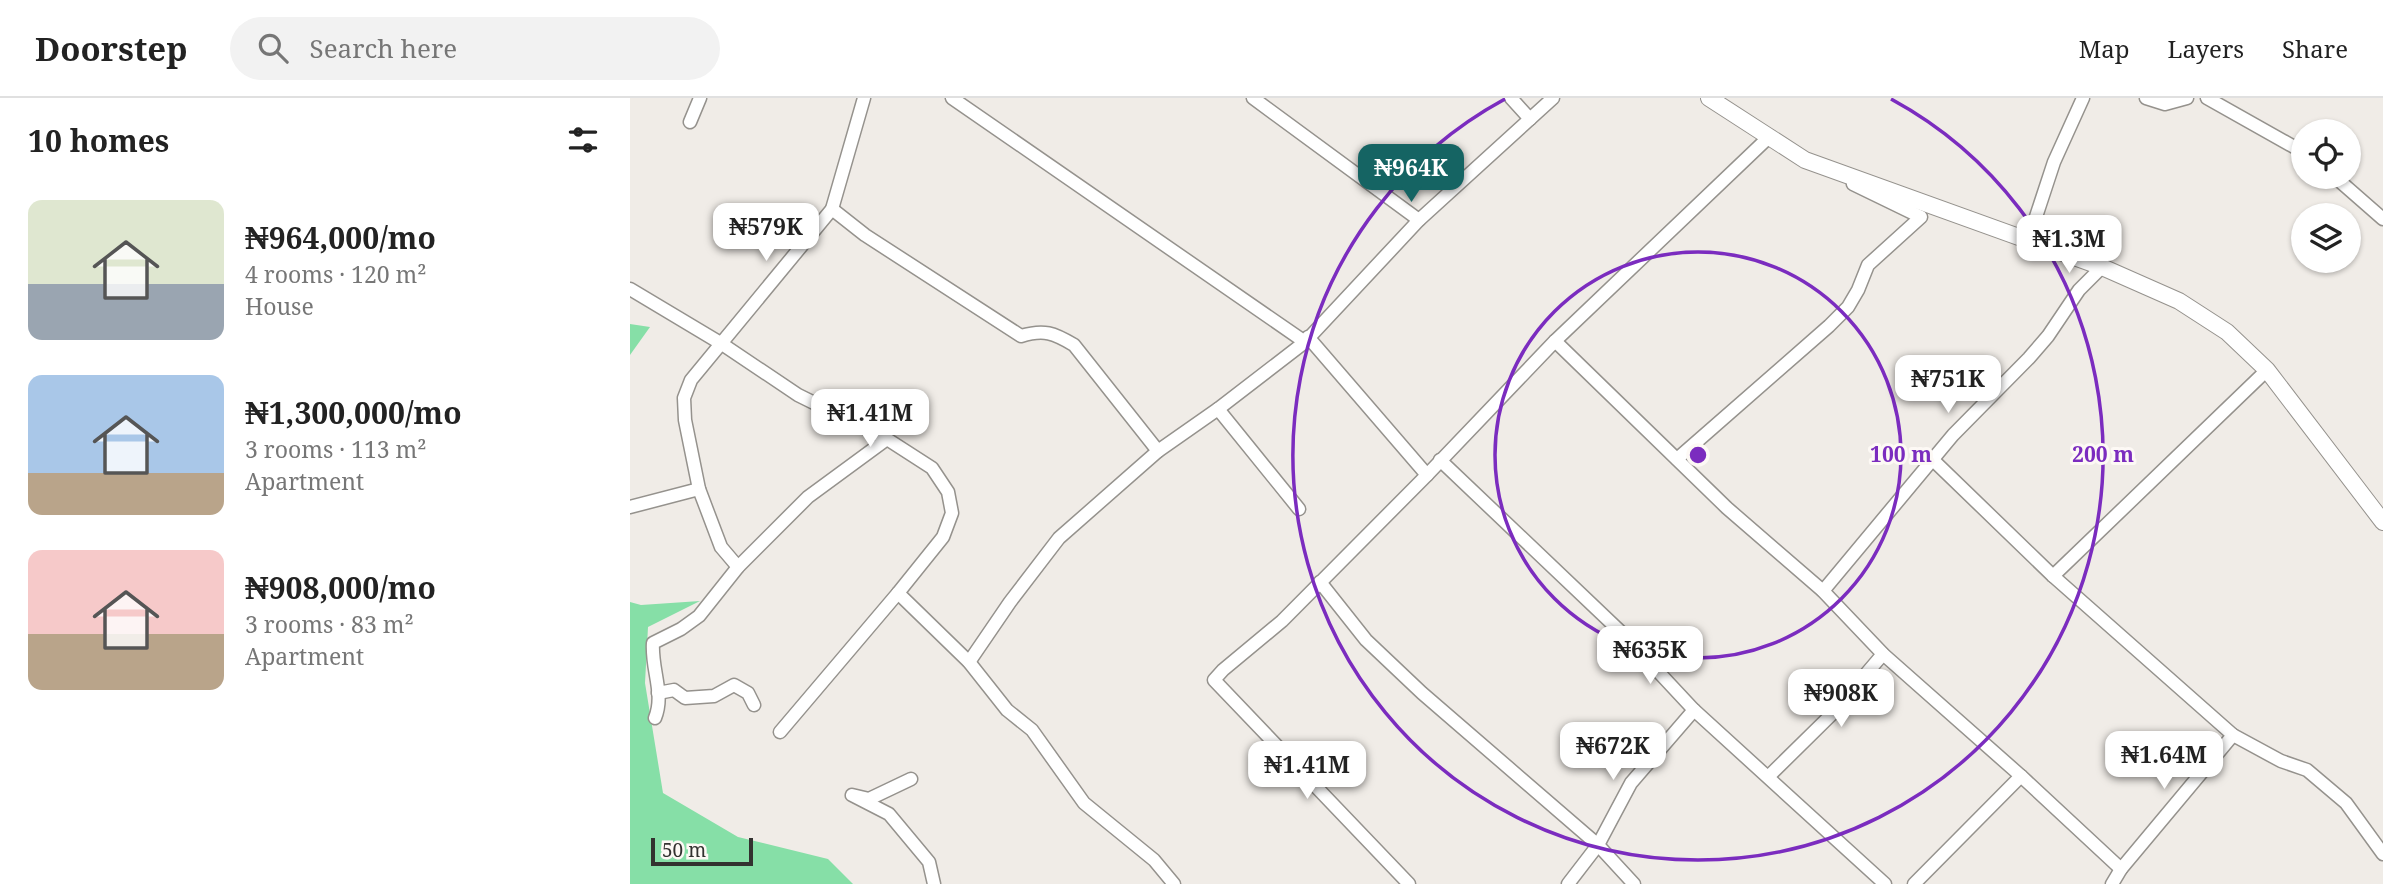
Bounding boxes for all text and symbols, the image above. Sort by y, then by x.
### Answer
search box [230,17,720,80]
text: Doorstep [35,26,188,71]
icon: search [254,29,292,67]
text: Search here [310,30,457,66]
text: Map [2079,32,2130,65]
text: Layers [2168,32,2244,65]
text: Share [2282,32,2348,65]
map controls [2291,119,2361,273]
button: locate [2291,119,2361,189]
text: 10 homes [28,120,169,161]
icon: filters [564,121,602,159]
pin: ₦964K [1362,144,1460,204]
text: ₦964K [1374,151,1448,183]
button: layers [2291,203,2361,273]
pin: ₦579K [717,204,815,263]
text: ₦579K [729,210,803,242]
pin: ₦1.3M [2020,216,2118,275]
text: ₦964,000/mo [245,217,436,258]
text: ₦1.3M [2033,222,2105,254]
icon: home [84,228,168,312]
text: 4 rooms · 120 m² [245,258,427,290]
text: House [245,290,314,322]
pin: ₦751K [1899,356,1997,415]
text: ₦751K [1911,362,1985,394]
pin: ₦1.41M [813,390,927,449]
text: ₦1,300,000/mo [245,392,462,433]
text: ₦1.41M [827,396,913,428]
icon: home [84,403,168,487]
text: 3 rooms · 113 m² [245,433,427,465]
text: 100 m [1870,440,1932,468]
text: 200 m [2072,440,2134,468]
centre of rings [1686,443,1710,467]
text: Apartment [245,465,364,497]
text: ₦908,000/mo [245,567,436,608]
icon: home [84,578,168,662]
text: 3 rooms · 83 m² [245,608,414,640]
pin: ₦635K [1601,626,1699,686]
text: ₦635K [1613,633,1687,665]
text: Apartment [245,640,364,672]
pin: ₦908K [1792,670,1890,729]
text: ₦908K [1804,676,1878,708]
pin: ₦672K [1564,722,1662,782]
text: ₦672K [1576,729,1650,761]
pin: ₦1.64M [2107,732,2221,791]
text: ₦1.64M [2121,738,2207,770]
pin: ₦1.41M [1250,742,1364,801]
text: ₦1.41M [1264,748,1350,780]
scale bar [651,835,752,867]
text: 50 m [662,837,706,863]

